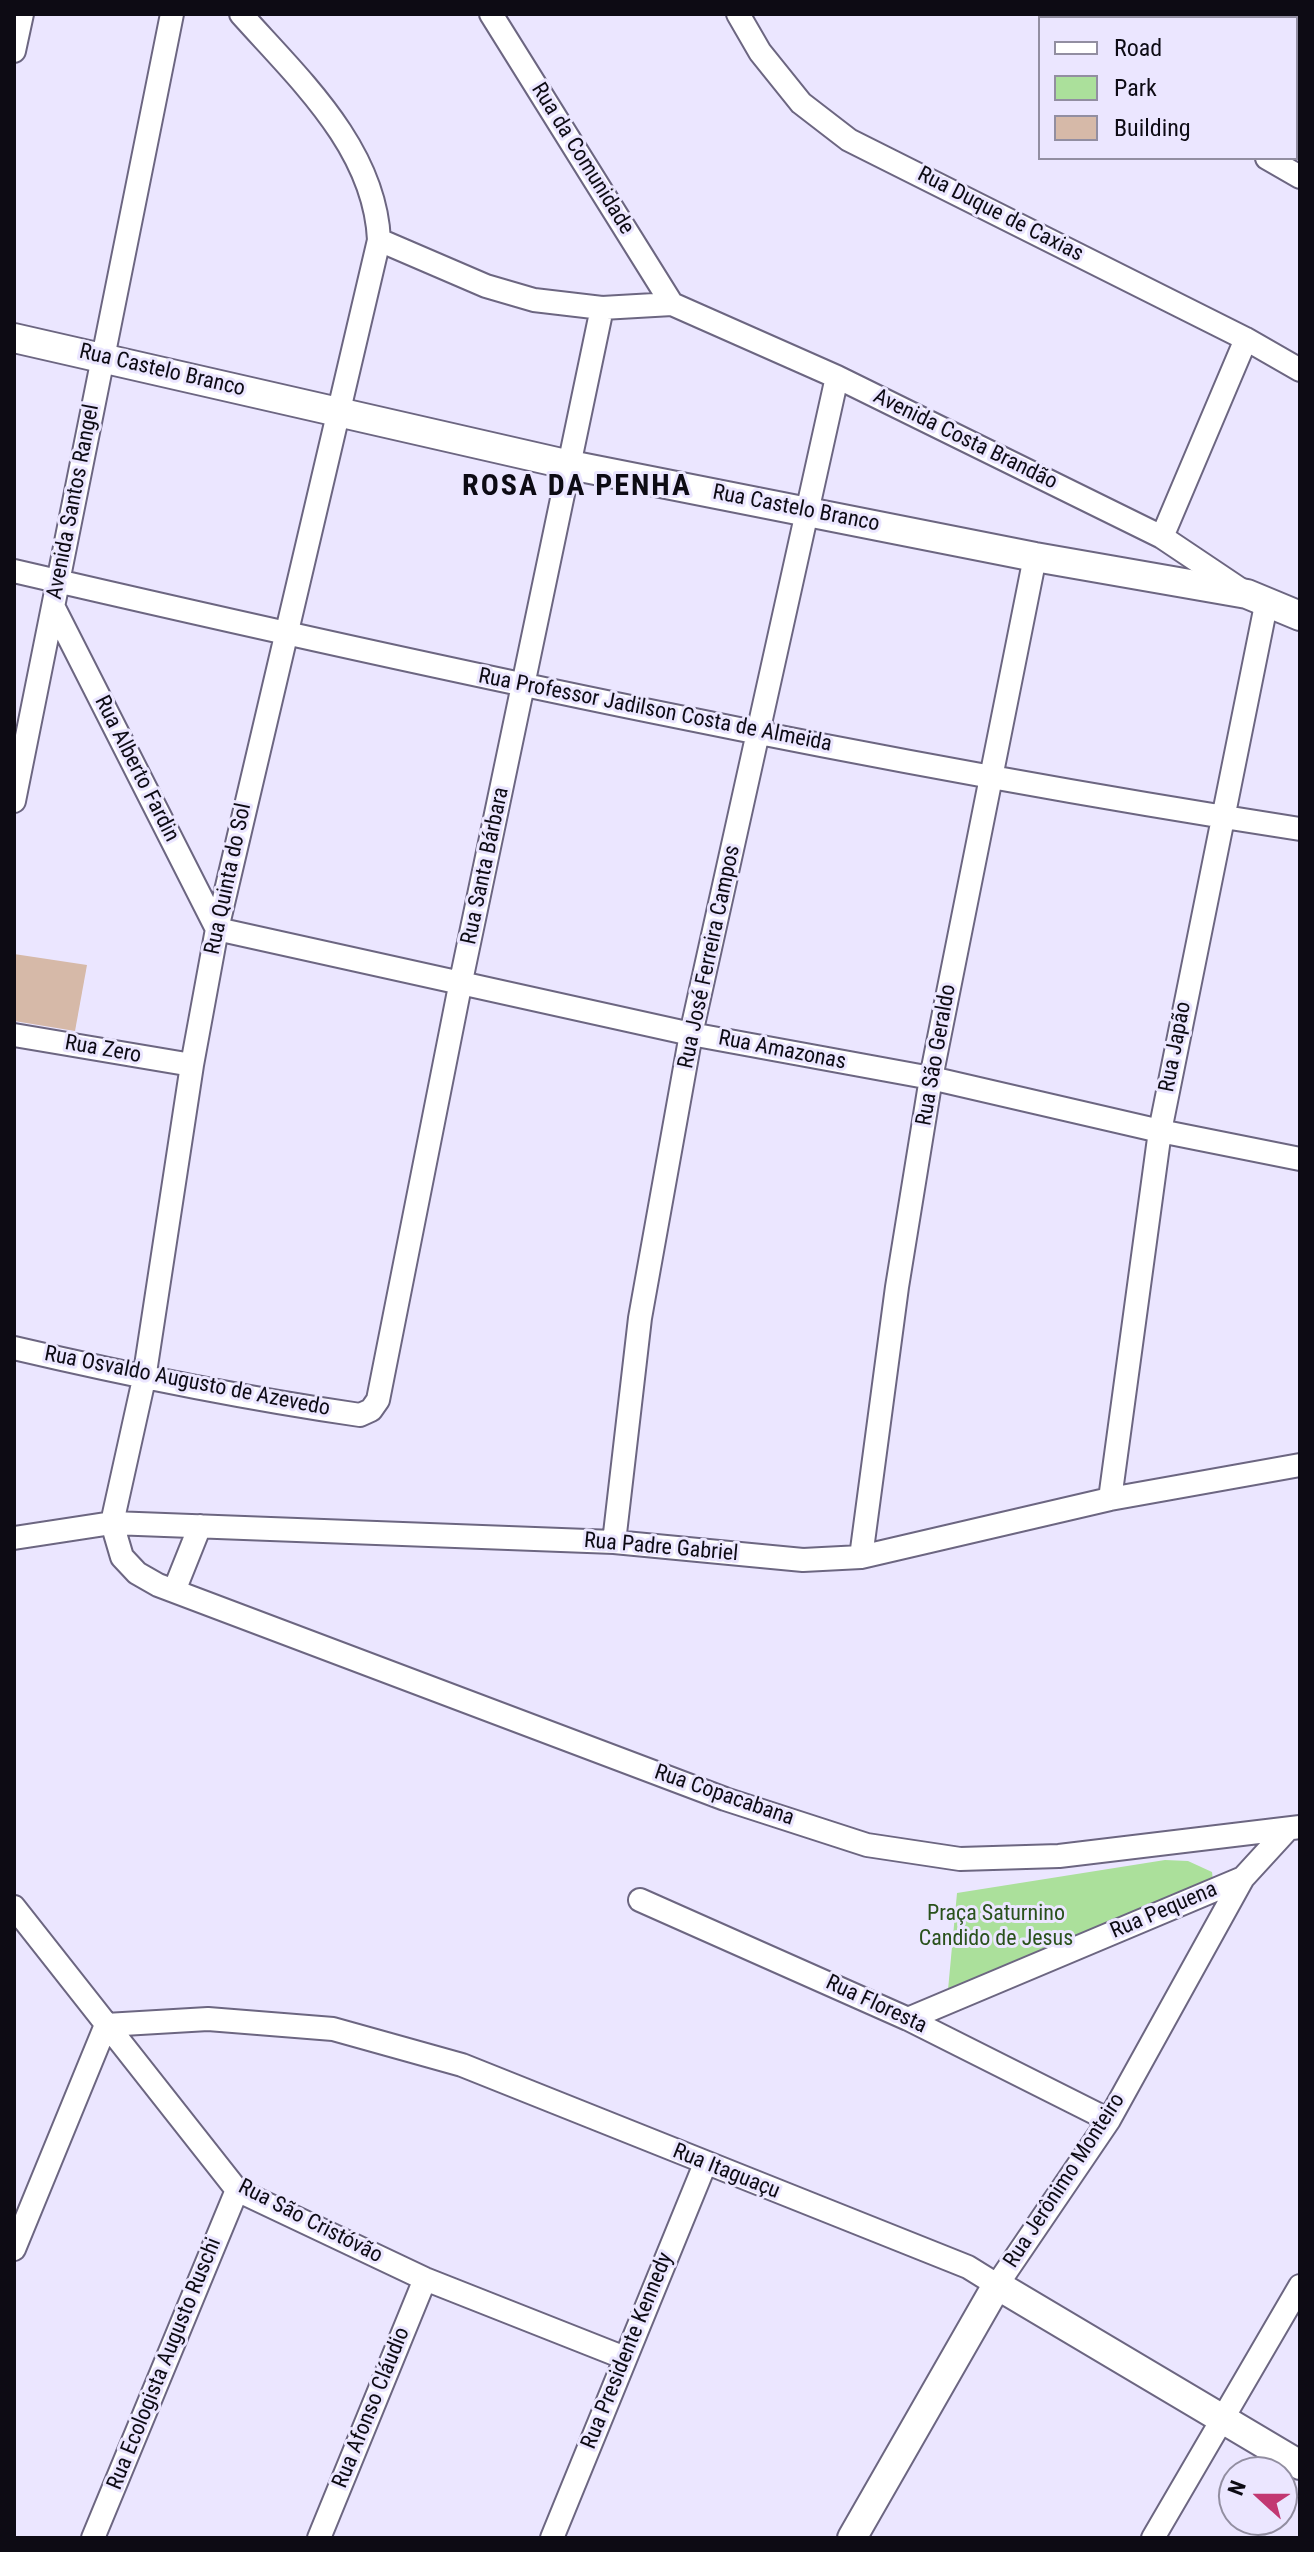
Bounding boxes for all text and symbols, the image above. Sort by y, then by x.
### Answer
legend [1038,16,1298,160]
text: Road [1114,34,1162,62]
text: Park [1114,74,1157,102]
street label: Rua da Comunidade [525,78,639,240]
text: Building [1114,114,1191,142]
street label: Rua Duque de Caxias [913,162,1087,268]
street label: Rua Castelo Branco [76,339,248,403]
street label: Avenida Costa Brandão [869,384,1061,496]
street label: Avenida Santos Rangel [42,402,106,602]
district label: ROSA DA PENHA [462,469,692,505]
street label: Rua Castelo Branco [710,480,882,538]
street label: Rua Professor Jadilson Costa de Almeida [476,664,834,758]
street label: Rua Alberto Fardin [88,692,184,846]
street label: Rua Santa Bárbara [456,785,516,947]
street label: Rua Quinta do Sol [200,801,258,957]
street label: Rua José Ferreira Campos [673,843,747,1071]
street label: Rua São Geraldo [912,982,962,1128]
street label: Rua Japão [1154,1000,1198,1094]
street label: Rua Amazonas [716,1026,848,1076]
street label: Rua Zero [63,1030,143,1070]
street label: Rua Osvaldo Augusto de Azevedo [42,1341,332,1423]
street label: Rua Padre Gabriel [583,1528,739,1568]
street label: Rua Copacabana [651,1760,797,1832]
street label: Rua Pequena [1107,1877,1221,1945]
park label: Praça Saturnino Candido de Jesus [919,1901,1073,1952]
street label: Rua Floresta [821,1970,931,2040]
street label: Rua Jerônimo Monteiro [999,2089,1131,2273]
street label: Rua Itaguaçu [669,2139,783,2205]
street label: Rua São Cristóvão [234,2174,386,2270]
street label: Rua Ecologista Augusto Ruschi [102,2234,228,2494]
street label: Rua Presidente Kennedy [577,2249,679,2453]
street label: Rua Afonso Cláudio [328,2324,416,2492]
north arrow [1218,2456,1298,2536]
text: N [1223,2477,1251,2499]

